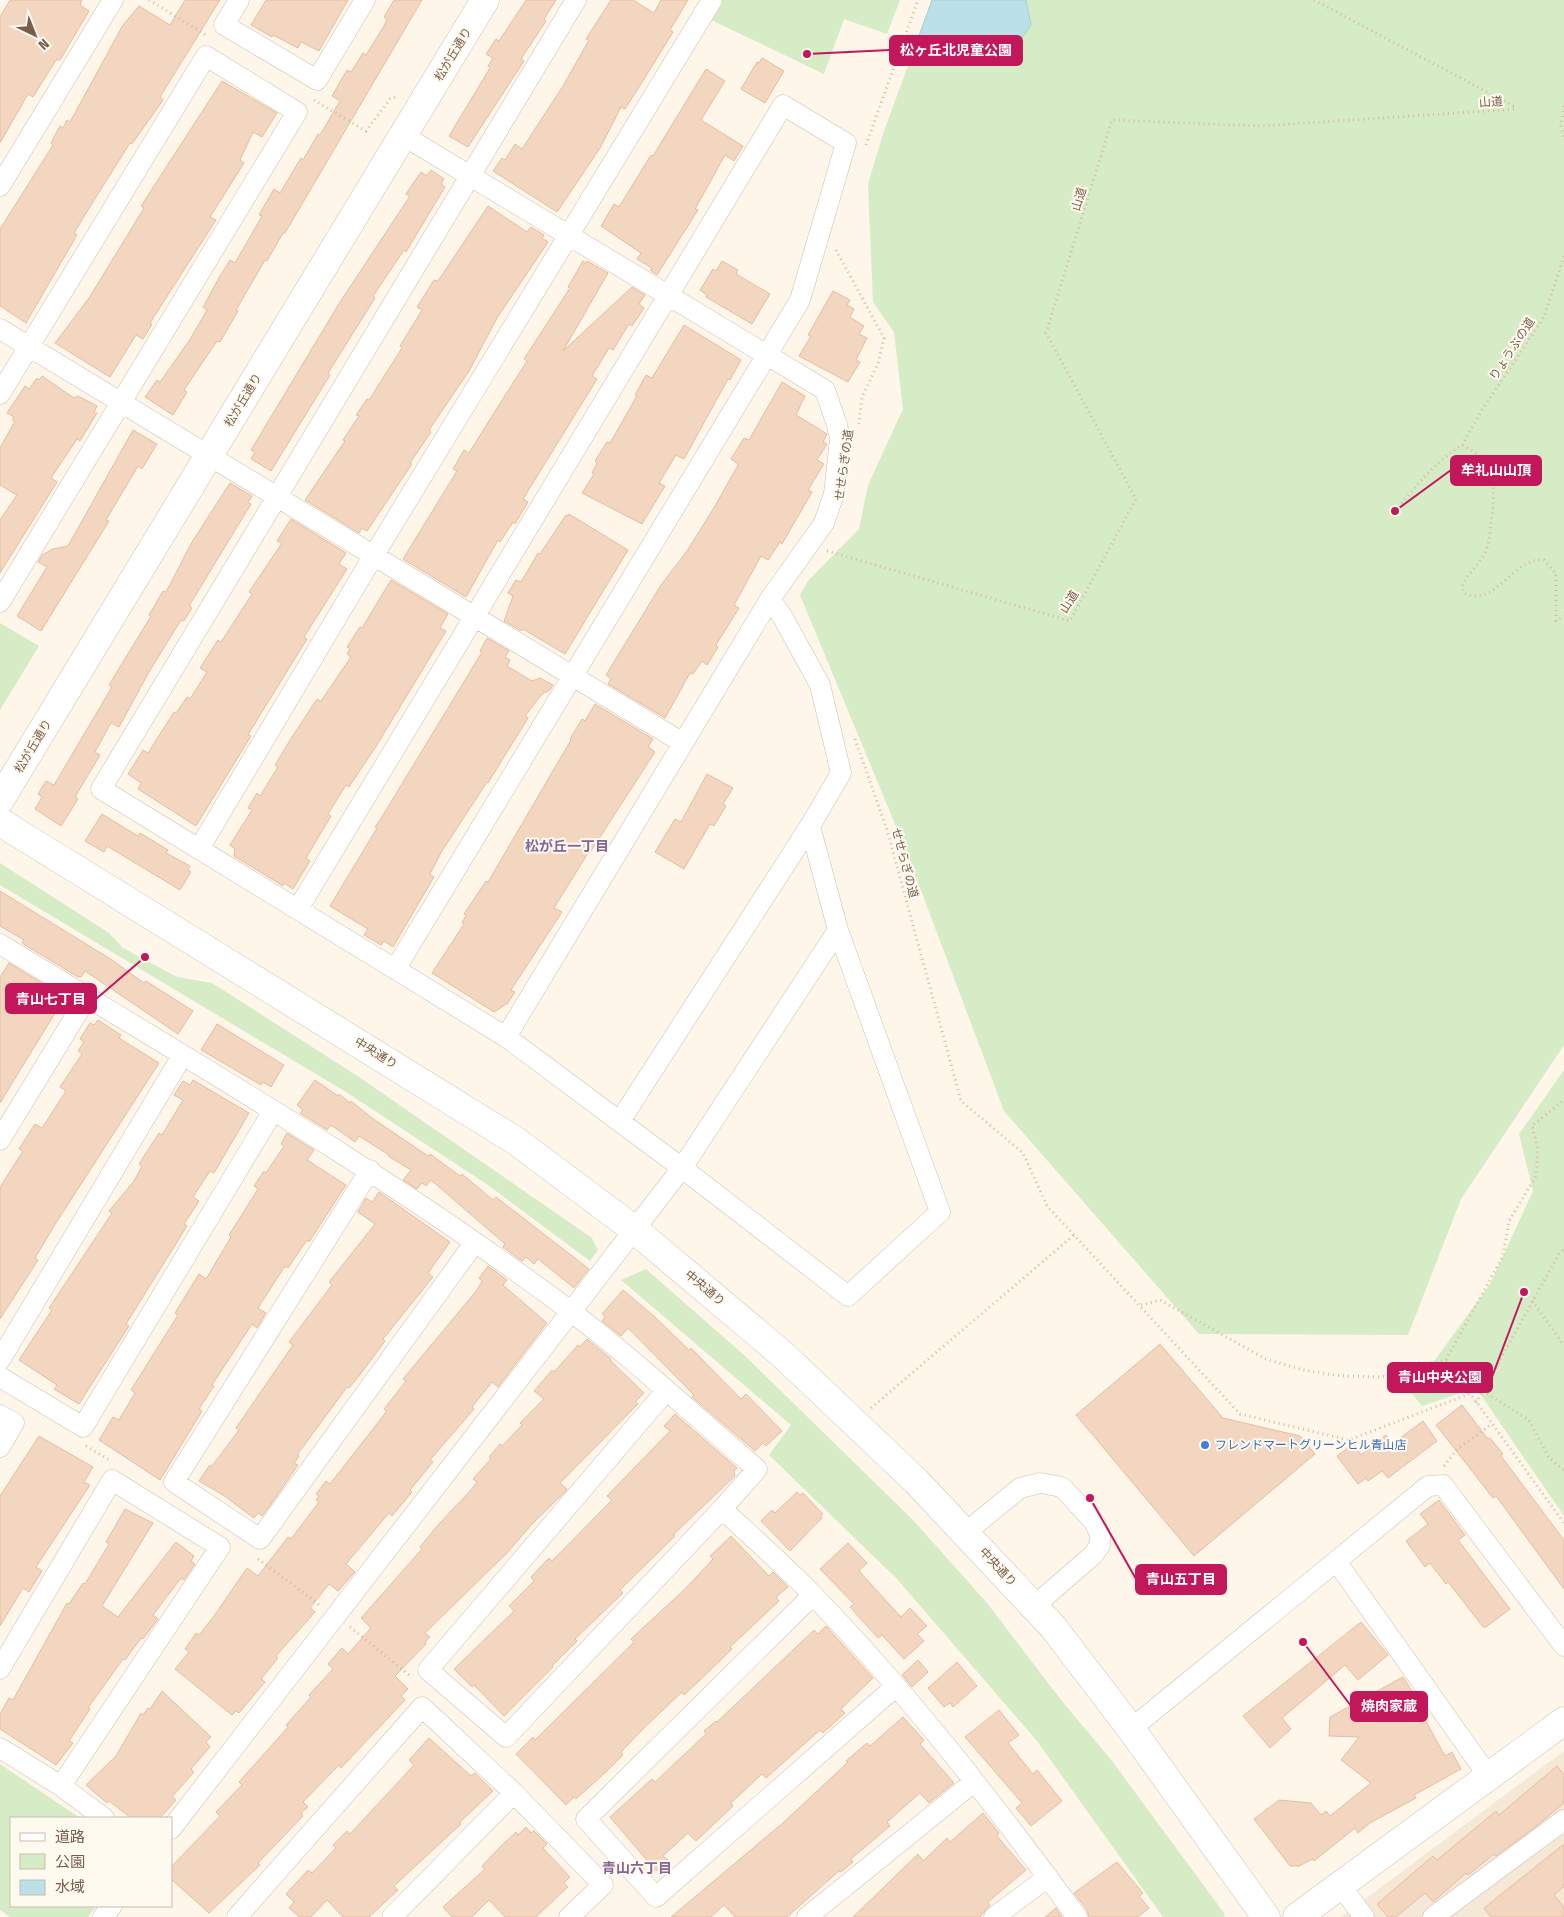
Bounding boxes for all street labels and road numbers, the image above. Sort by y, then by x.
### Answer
street label: 松が丘通り [432,25,474,83]
street label: 山道 [1479,94,1503,110]
street label: 山道 [1069,185,1089,213]
street label: りょうぶの道 [1487,315,1537,383]
street label: 松が丘通り [222,371,264,429]
street label: せせらぎの道 [832,428,856,502]
street label: 山道 [1057,588,1081,616]
street label: 松が丘通り [12,717,54,775]
street label: せせらぎの道 [889,826,921,900]
street label: 中央通り [352,1034,400,1072]
street label: 中央通り [682,1267,728,1309]
street label: 中央通り [977,1545,1019,1589]

